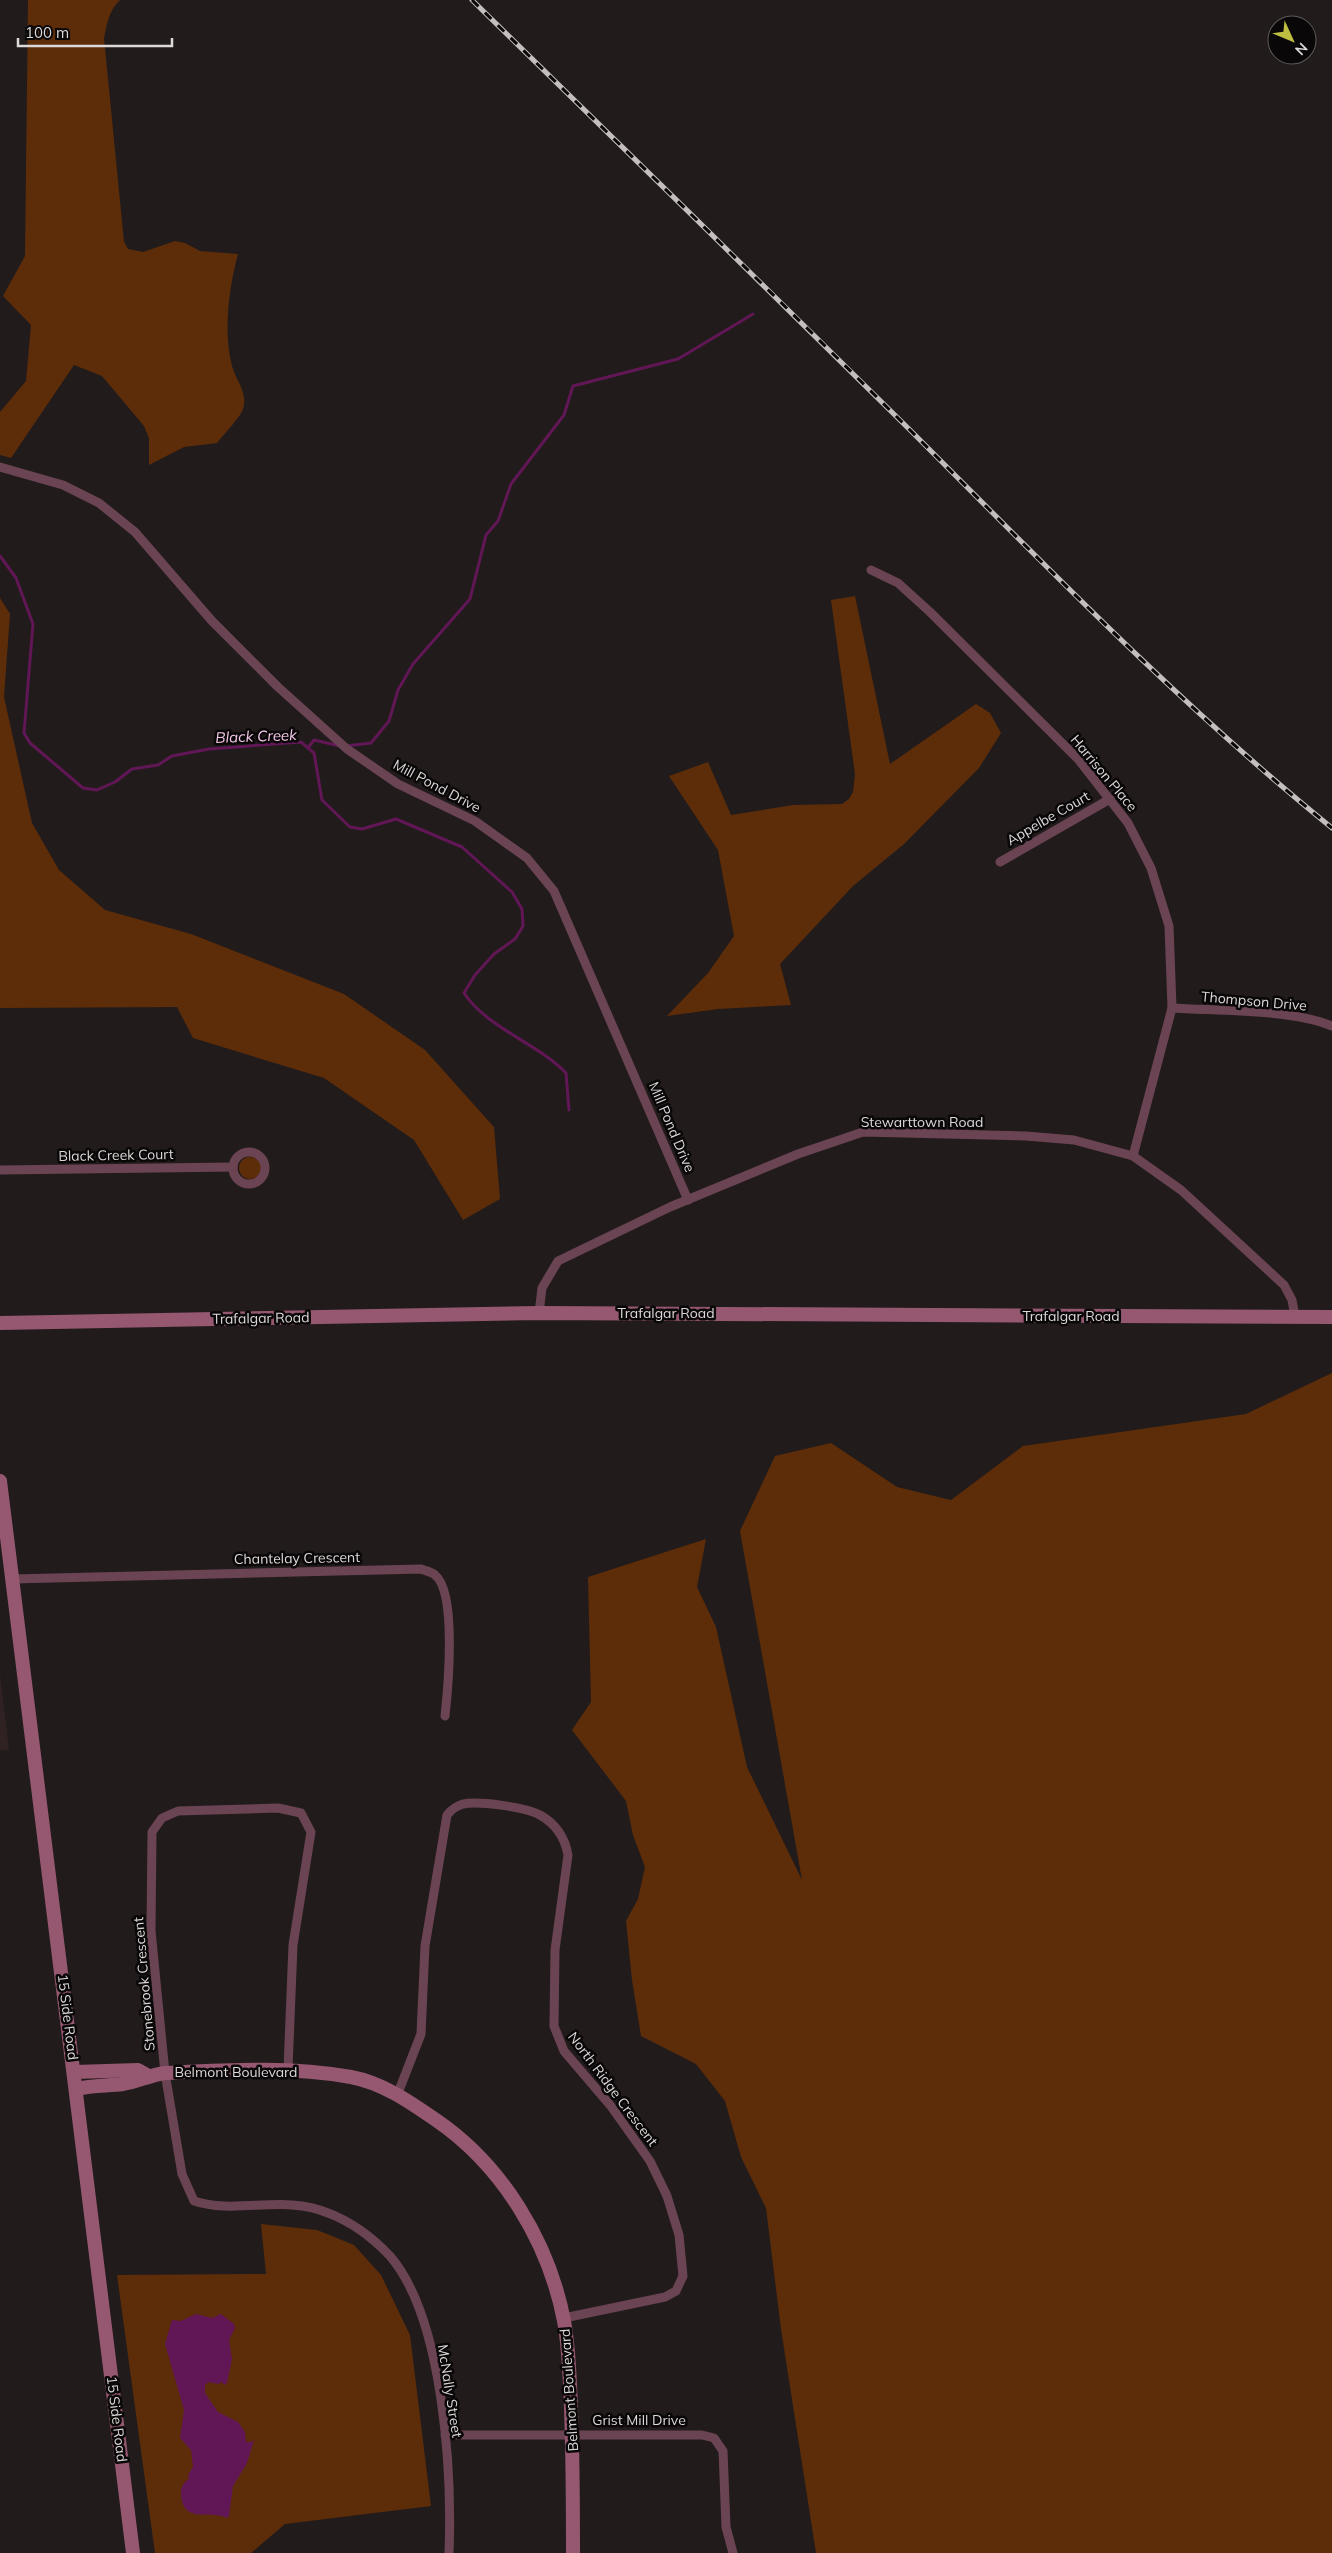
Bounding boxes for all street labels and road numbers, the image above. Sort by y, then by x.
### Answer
street label: Harrison Place [1067,731,1141,815]
street label: Mill Pond Drive [390,755,484,817]
street label: Appelbe Court [1003,787,1093,849]
street label: Thompson Drive [1200,987,1308,1015]
street label: Mill Pond Drive [645,1079,699,1175]
street label: Stewarttown Road [861,1113,983,1131]
street label: Black Creek Court [58,1145,174,1165]
street label: Trafalgar Road [617,1304,715,1322]
street label: Trafalgar Road [1022,1307,1120,1325]
street label: Trafalgar Road [212,1308,310,1328]
street label: Chantelay Crescent [234,1548,360,1568]
street label: Stonebrook Crescent [129,1916,159,2052]
street label: 15 Side Road [54,1973,82,2061]
street label: North Ridge Crescent [564,2028,662,2150]
street label: Belmont Boulevard [174,2063,298,2081]
street label: Belmont Boulevard [556,2328,582,2452]
street label: McNally Street [434,2343,466,2439]
street label: 15 Side Road [103,2375,131,2463]
street label: Grist Mill Drive [592,2411,686,2429]

